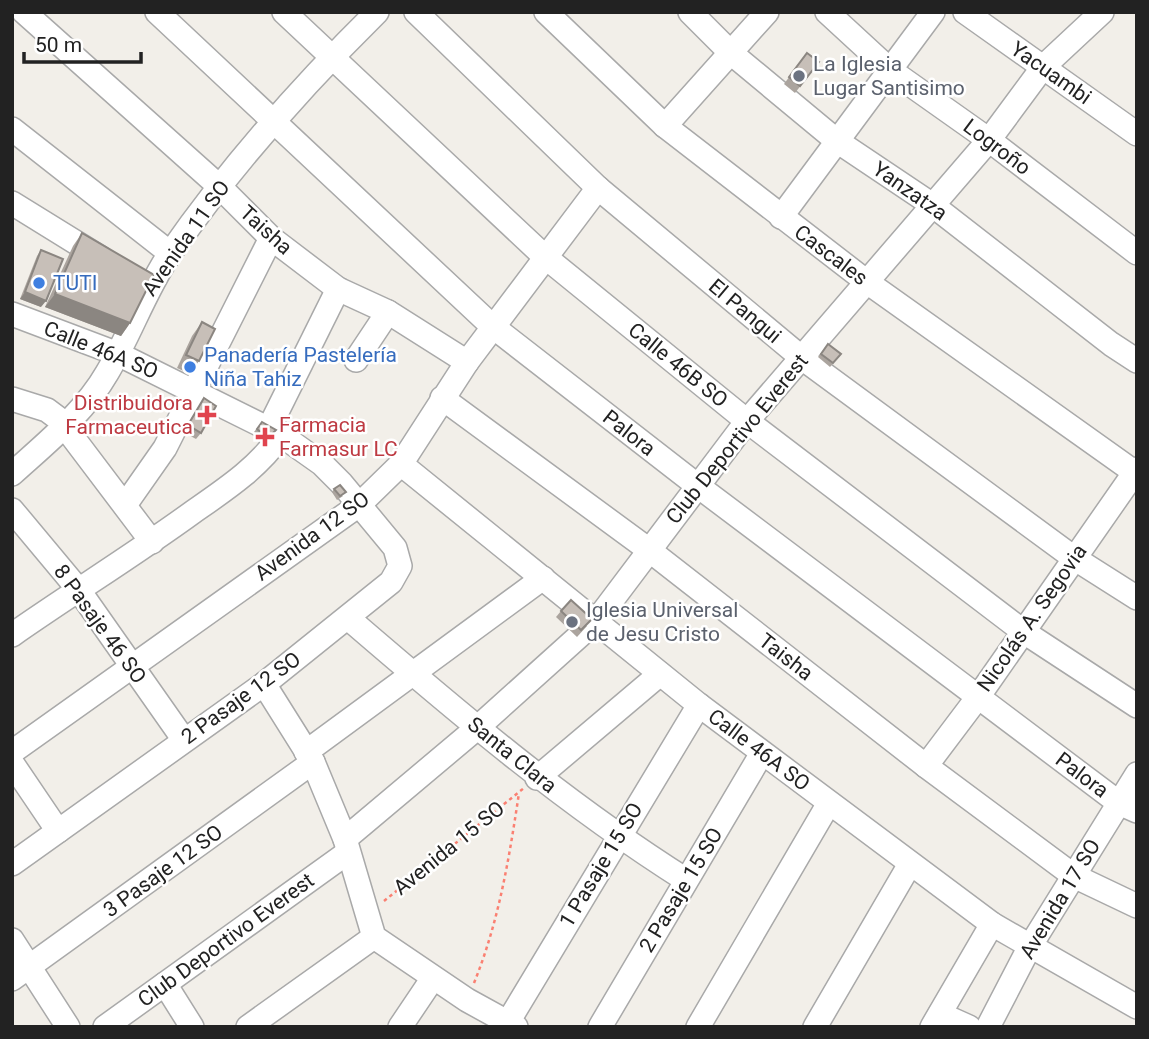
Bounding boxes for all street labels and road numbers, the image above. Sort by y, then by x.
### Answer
street label: Yacuambi [1006,37,1096,109]
street label: Logroño [959,114,1035,180]
street label: Yanzatza [868,157,952,225]
street label: Avenida 11 SO [137,176,235,300]
street label: Taisha [235,200,297,260]
street label: Cascales [790,220,872,290]
street label: El Pangui [704,274,786,348]
street label: Calle 46A SO [40,316,162,384]
street label: Calle 46B SO [624,318,732,412]
street label: Club Deportivo Everest [661,349,813,529]
street label: Palora [598,405,660,461]
street label: Avenida 12 SO [250,487,374,585]
street label: Nicolás A. Segovia [972,540,1092,696]
street label: 8 Pasaje 46 SO [49,560,151,688]
street label: Taisha [754,629,818,685]
street label: 2 Pasaje 12 SO [177,647,305,749]
street label: Calle 46A SO [703,704,815,796]
street label: Santa Clara [463,712,561,798]
street label: Palora [1051,747,1113,803]
street label: Avenida 15 SO [389,796,509,900]
street label: 1 Pasaje 15 SO [554,798,648,932]
street label: 3 Pasaje 12 SO [99,820,227,922]
street label: 2 Pasaje 15 SO [634,823,728,957]
street label: Avenida 17 SO [1015,835,1105,963]
street label: Club Deportivo Everest [133,868,319,1012]

